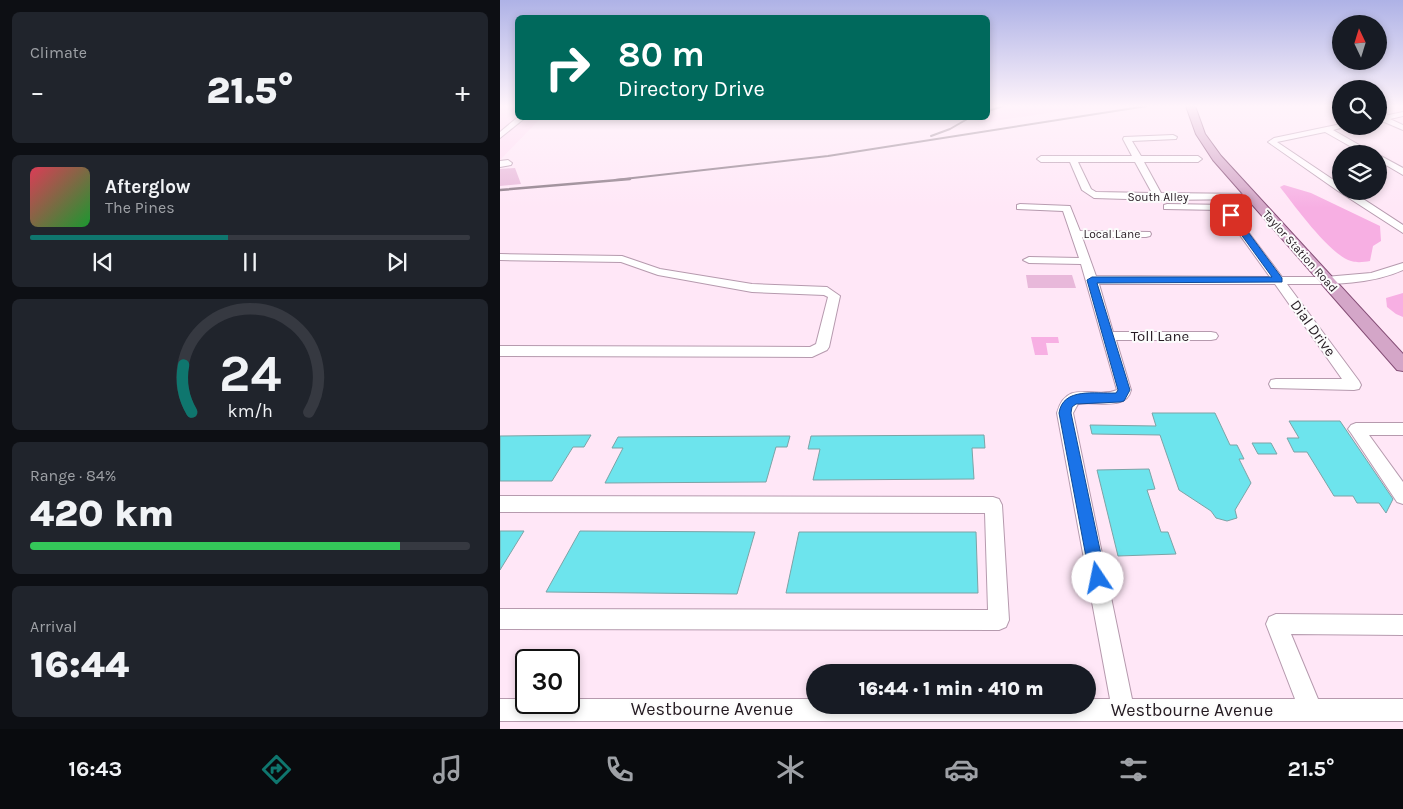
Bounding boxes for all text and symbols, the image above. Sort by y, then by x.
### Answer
north arrow [1332,15,1388,70]
map controls [1332,15,1387,200]
text: 80 m [618,34,705,75]
icon: right [535,35,600,100]
text: Climate [30,43,87,62]
text: 21.5° [206,68,294,113]
text: − [30,75,45,108]
text: + [455,75,470,108]
text: Directory Drive [618,76,765,102]
button: search [1332,80,1387,135]
button: layers [1332,145,1387,200]
text: Afterglow [105,176,191,198]
street label: South Alley [1127,190,1189,204]
pin [1210,194,1252,236]
text: The Pines [105,198,175,217]
icon: arrive [1217,201,1245,229]
street label: Taylor Station Road [1260,207,1340,295]
street label: Local Lane [1084,227,1140,241]
icon: previous [89,248,117,276]
icon: pause [236,248,264,276]
icon: next [383,248,411,276]
street label: Dial Drive [1286,296,1340,360]
street label: Toll Lane [1131,327,1189,345]
text: 24 [219,343,281,404]
text: km/h [227,401,273,422]
text: Range · 84% [30,466,116,485]
text: 420 km [30,491,174,536]
position arrow [1071,551,1123,603]
text: Arrival [30,617,77,636]
text: 16:44 [30,642,129,687]
speed limit sign: 30 [515,649,580,714]
text: 16:44 · 1 min · 410 m [859,678,1043,700]
street label: Westbourne Avenue [631,698,793,720]
street label: Westbourne Avenue [1111,699,1273,721]
icon: directions [259,752,294,787]
icon: music [430,752,465,787]
icon: phone [602,752,637,787]
icon: climate [773,752,808,787]
icon: car [944,752,979,787]
icon: filters [1116,752,1151,787]
text: 16:43 [68,756,122,782]
text: 21.5° [1287,756,1335,782]

